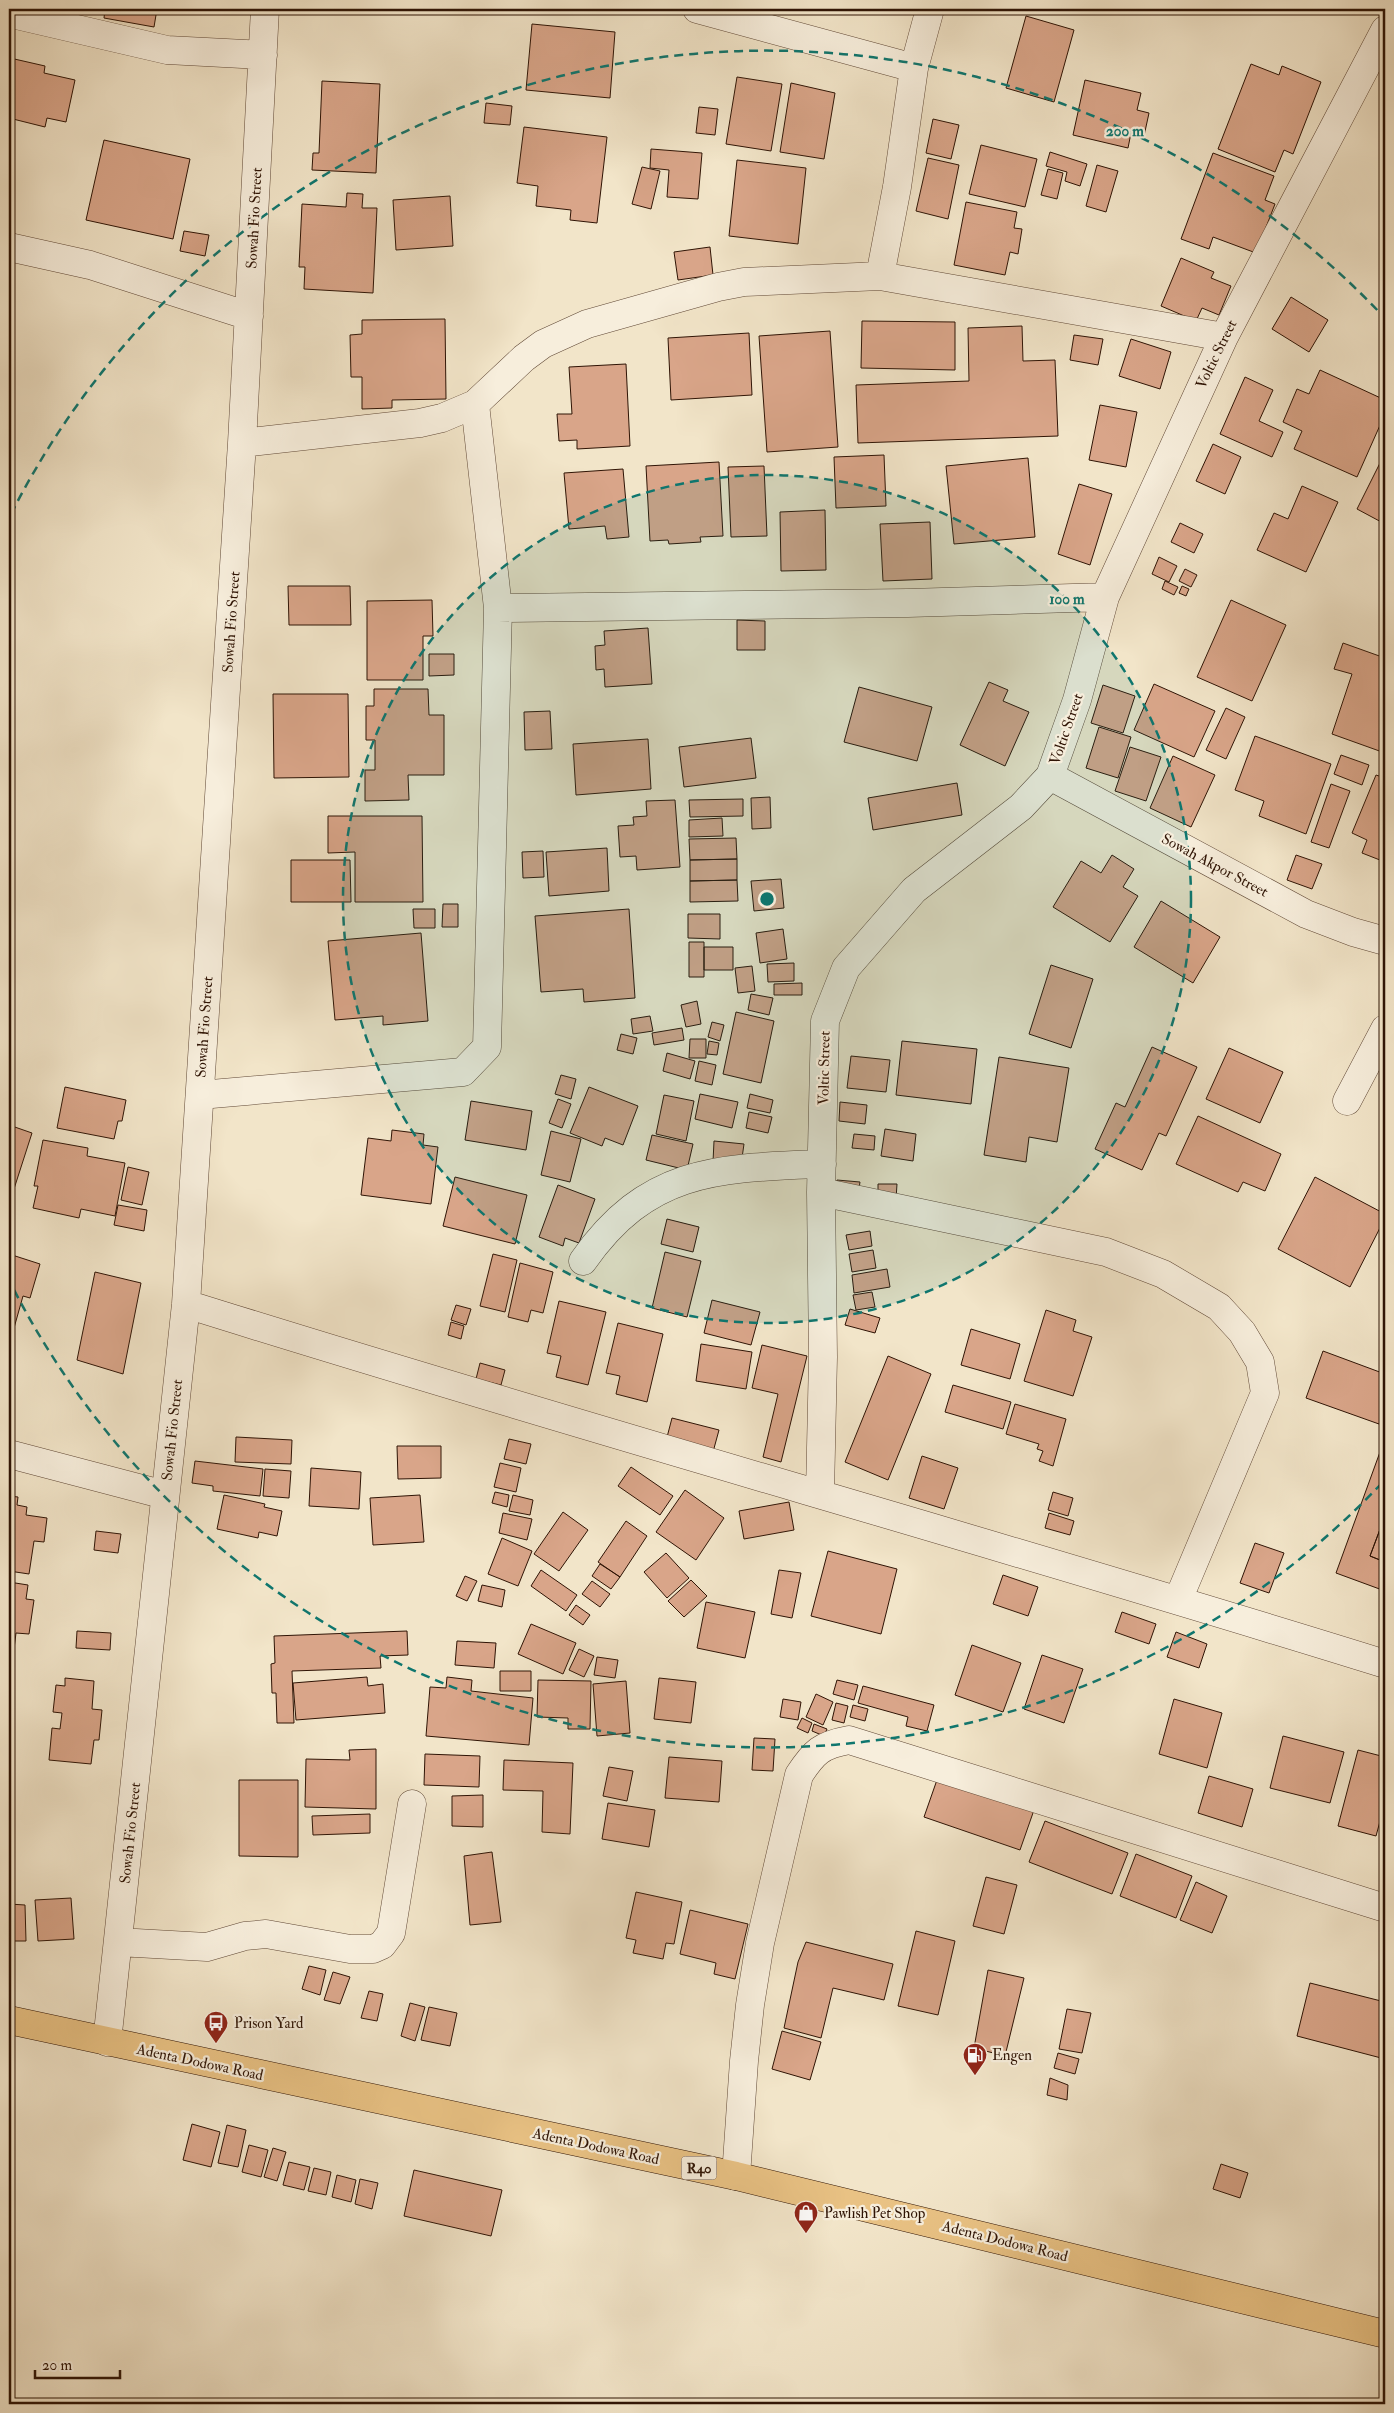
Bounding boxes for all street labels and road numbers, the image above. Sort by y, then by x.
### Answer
street label: Sowah Fio Street [242,167,267,269]
street label: Voltic Street [1192,317,1241,392]
street label: Sowah Fio Street [218,571,245,673]
street label: Voltic Street [1045,691,1088,767]
street label: Sowah Akpor Street [1158,829,1272,903]
street label: Sowah Fio Street [191,976,218,1078]
street label: Voltic Street [814,1031,835,1105]
street label: Sowah Fio Street [158,1378,187,1482]
street label: Sowah Fio Street [116,1781,145,1885]
street label: Adenta Dodowa Road [134,2040,265,2085]
street label: Adenta Dodowa Road [530,2124,661,2169]
road number: R40 [682,2156,716,2180]
street label: Adenta Dodowa Road [939,2216,1070,2266]

